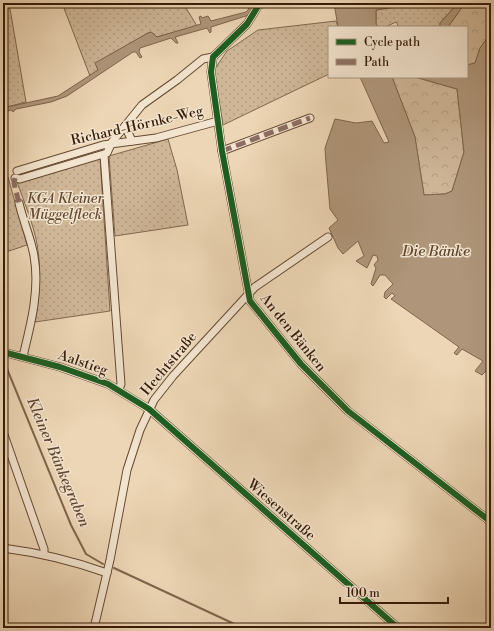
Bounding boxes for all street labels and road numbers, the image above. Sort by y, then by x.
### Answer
street label: Richard-Hörnke-Weg [69,102,206,150]
street label: An den Bänken [255,290,330,376]
street label: Hechtstraße [137,328,201,400]
street label: Aalstieg [55,346,111,380]
street label: Wiesenstraße [242,475,319,545]

